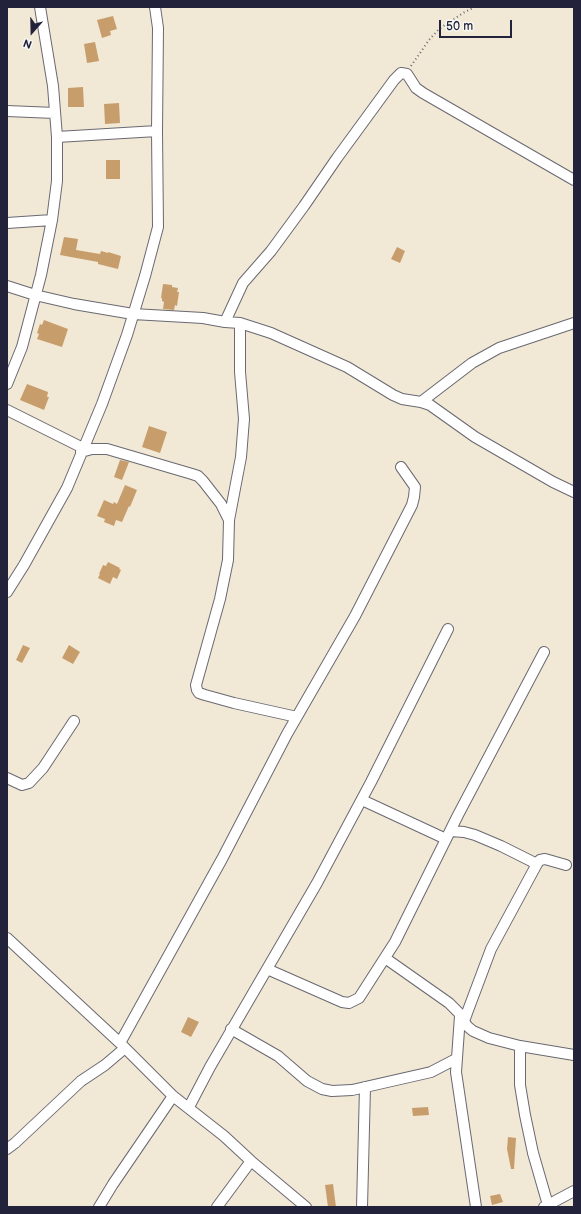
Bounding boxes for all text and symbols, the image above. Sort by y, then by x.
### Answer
north arrow [12,12,52,52]
scale bar [441,12,514,38]
text: 50 m [446,19,473,34]
text: N [22,36,34,51]

